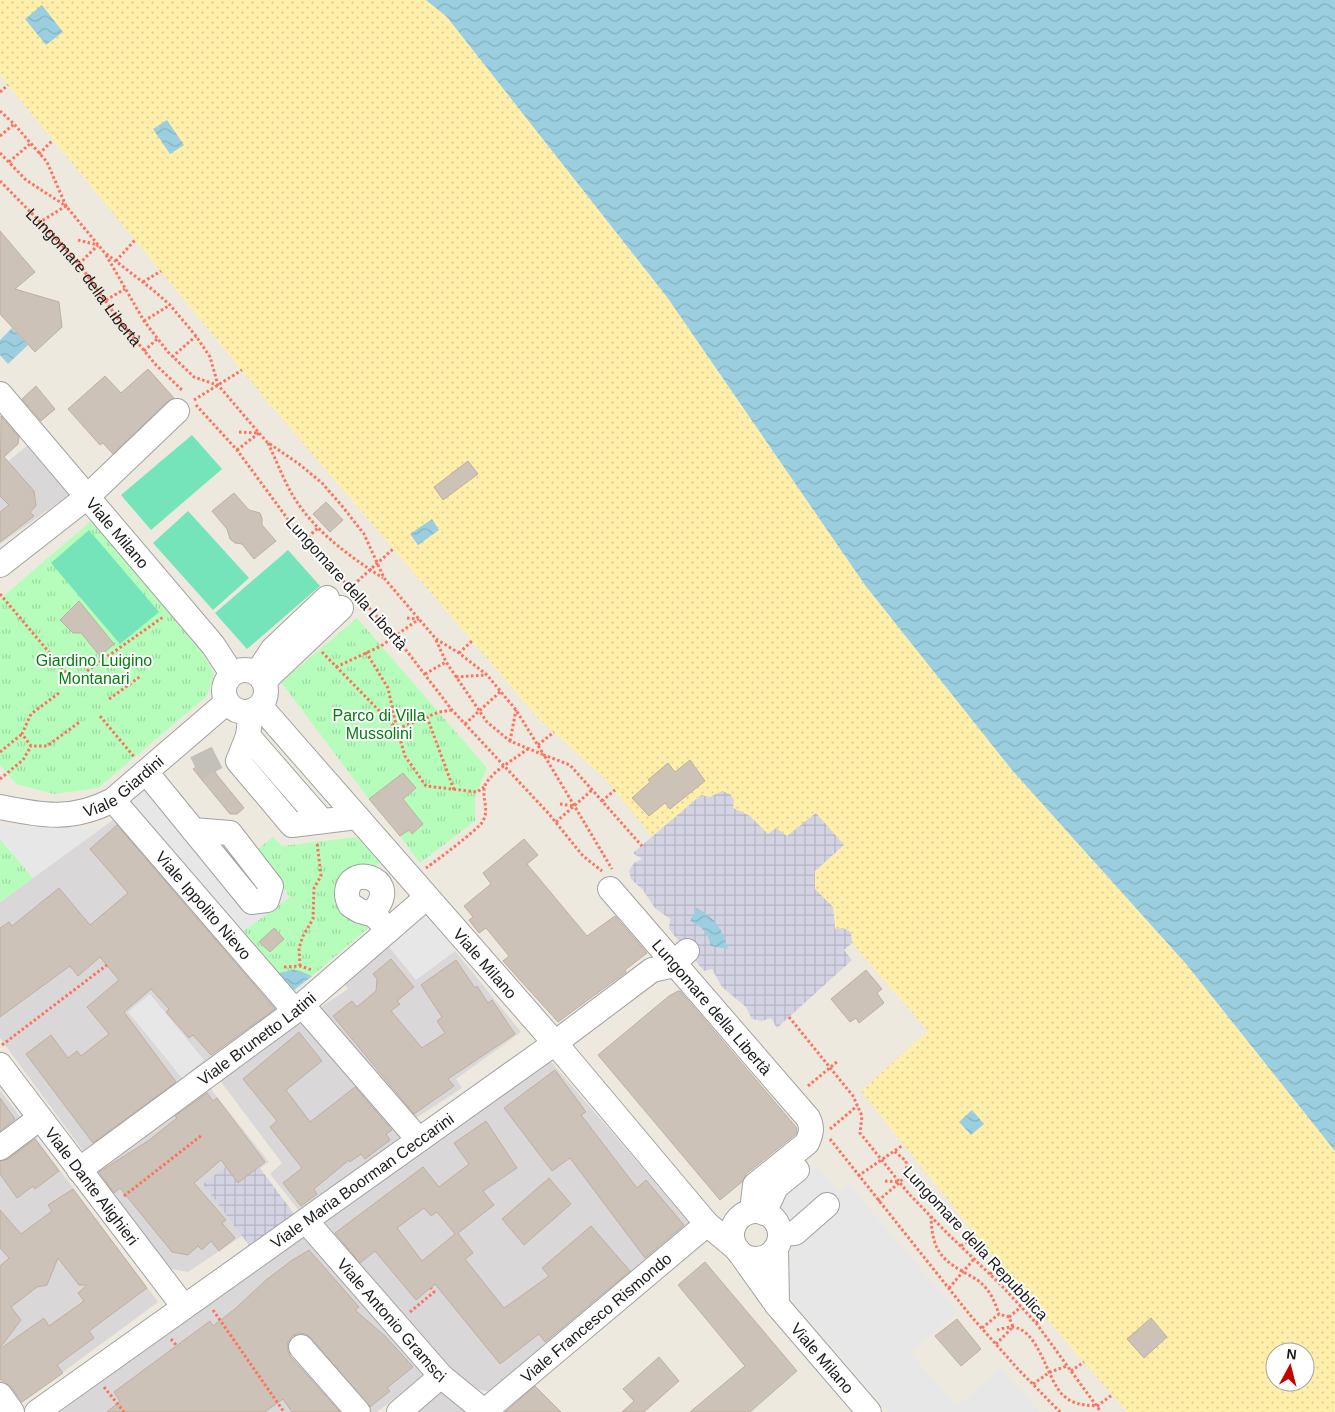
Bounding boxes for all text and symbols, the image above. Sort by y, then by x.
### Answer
street label: Lungomare della Libertà [23,205,145,350]
street label: Viale Milano [83,494,152,572]
street label: Lungomare della Libertà [283,514,411,653]
park label: Giardino Luigino Montanari [36,652,152,687]
park label: Parco di Villa Mussolini [332,707,426,742]
street label: Viale Giardini [81,753,167,820]
street label: Viale Ippolito Nievo [152,848,255,963]
street label: Viale Milano [450,925,520,1002]
street label: Lungomare della Libertà [649,936,775,1078]
street label: Viale Brunetto Latini [195,989,319,1089]
street label: Viale Maria Boorman Ceccarini [268,1110,457,1252]
street label: Viale Dante Alighieri [42,1124,142,1248]
street label: Lungomare della Repubblica [900,1163,1051,1324]
street label: Viale Francesco Rismondo [518,1250,675,1386]
street label: Viale Antonio Gramsci [334,1255,449,1386]
street label: Viale Milano [787,1320,857,1397]
north arrow [1265,1342,1315,1392]
text: N [1286,1346,1298,1363]

